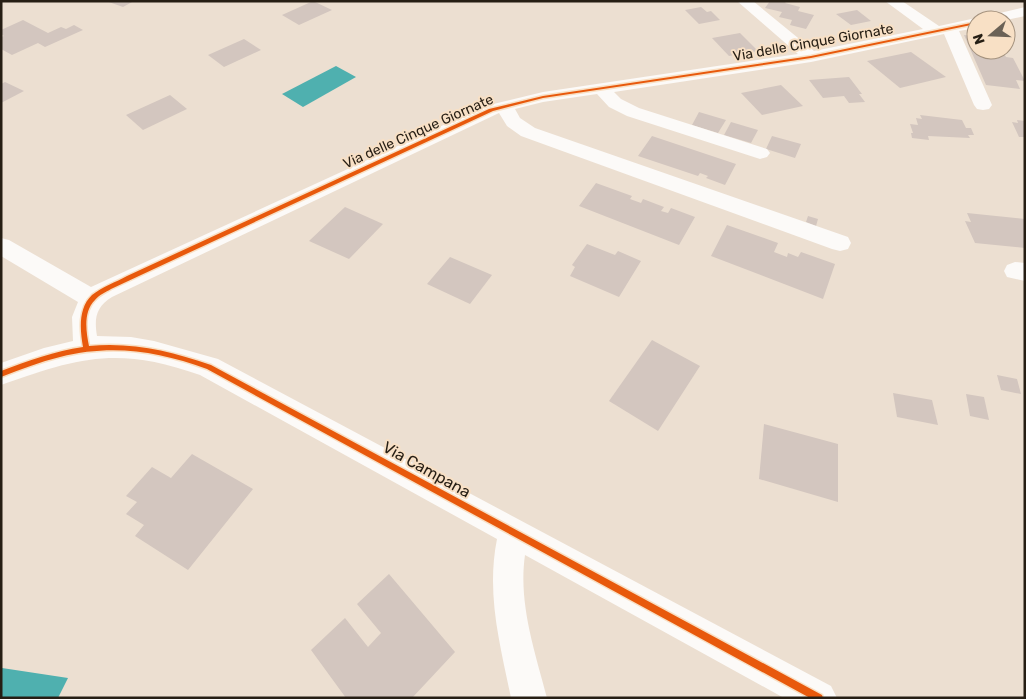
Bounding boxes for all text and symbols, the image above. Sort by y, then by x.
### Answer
north arrow [966,10,1016,60]
street label: Via delle Cinque Giornate [731,20,895,65]
text: N [970,32,989,47]
street label: Via delle Cinque Giornate [340,91,496,172]
street label: Via Campana [379,437,474,501]

